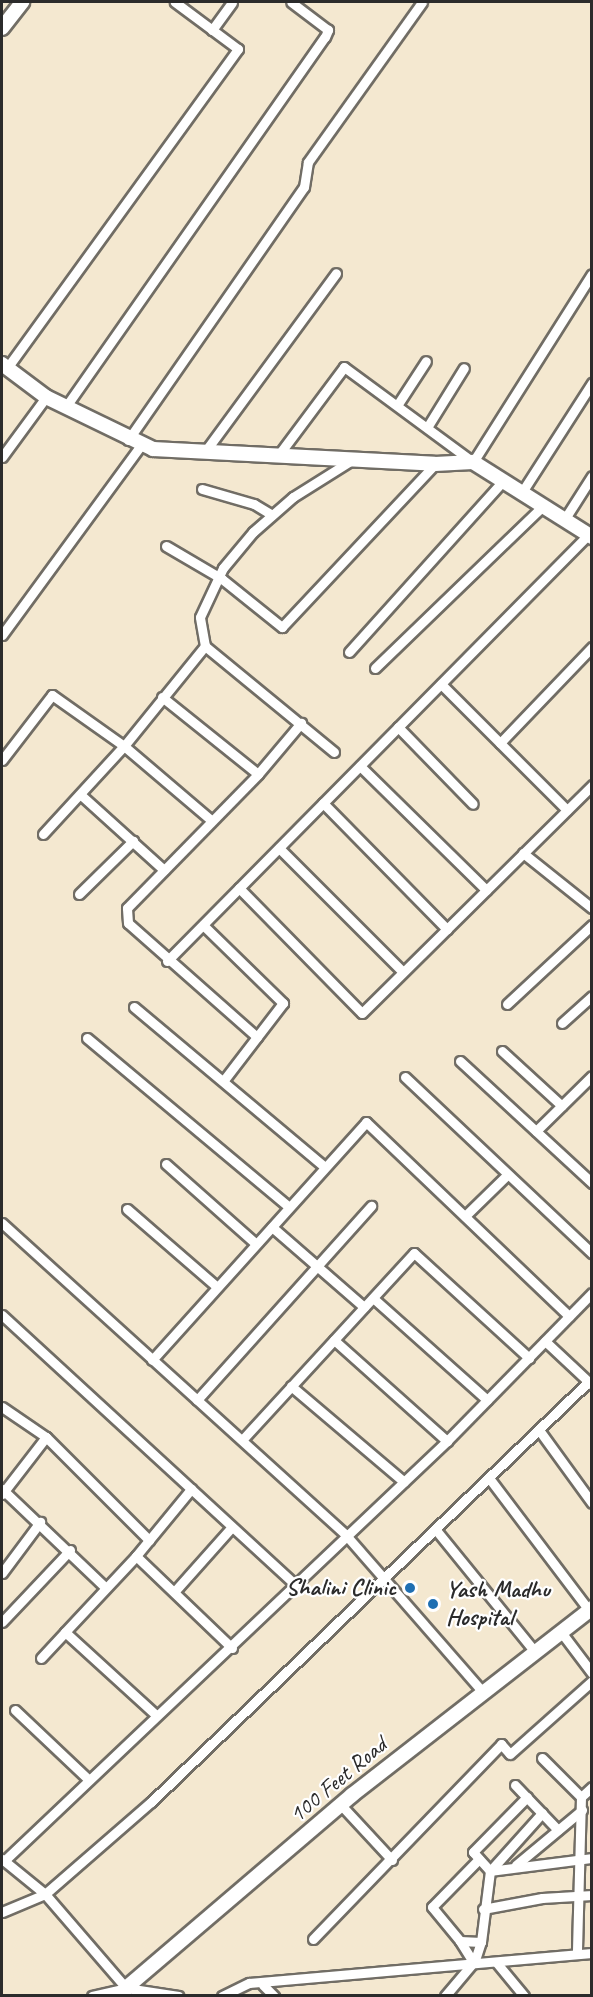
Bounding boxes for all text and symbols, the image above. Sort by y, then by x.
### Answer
place label: Shalini Clinic [286,1574,396,1602]
place label: Yash Madhu Hospital [446,1576,550,1632]
marker: Shalini Clinic [401,1579,419,1597]
marker: Yash Madhu Hospital [424,1595,442,1613]
street label: 100 Feet Road [283,1731,393,1829]

